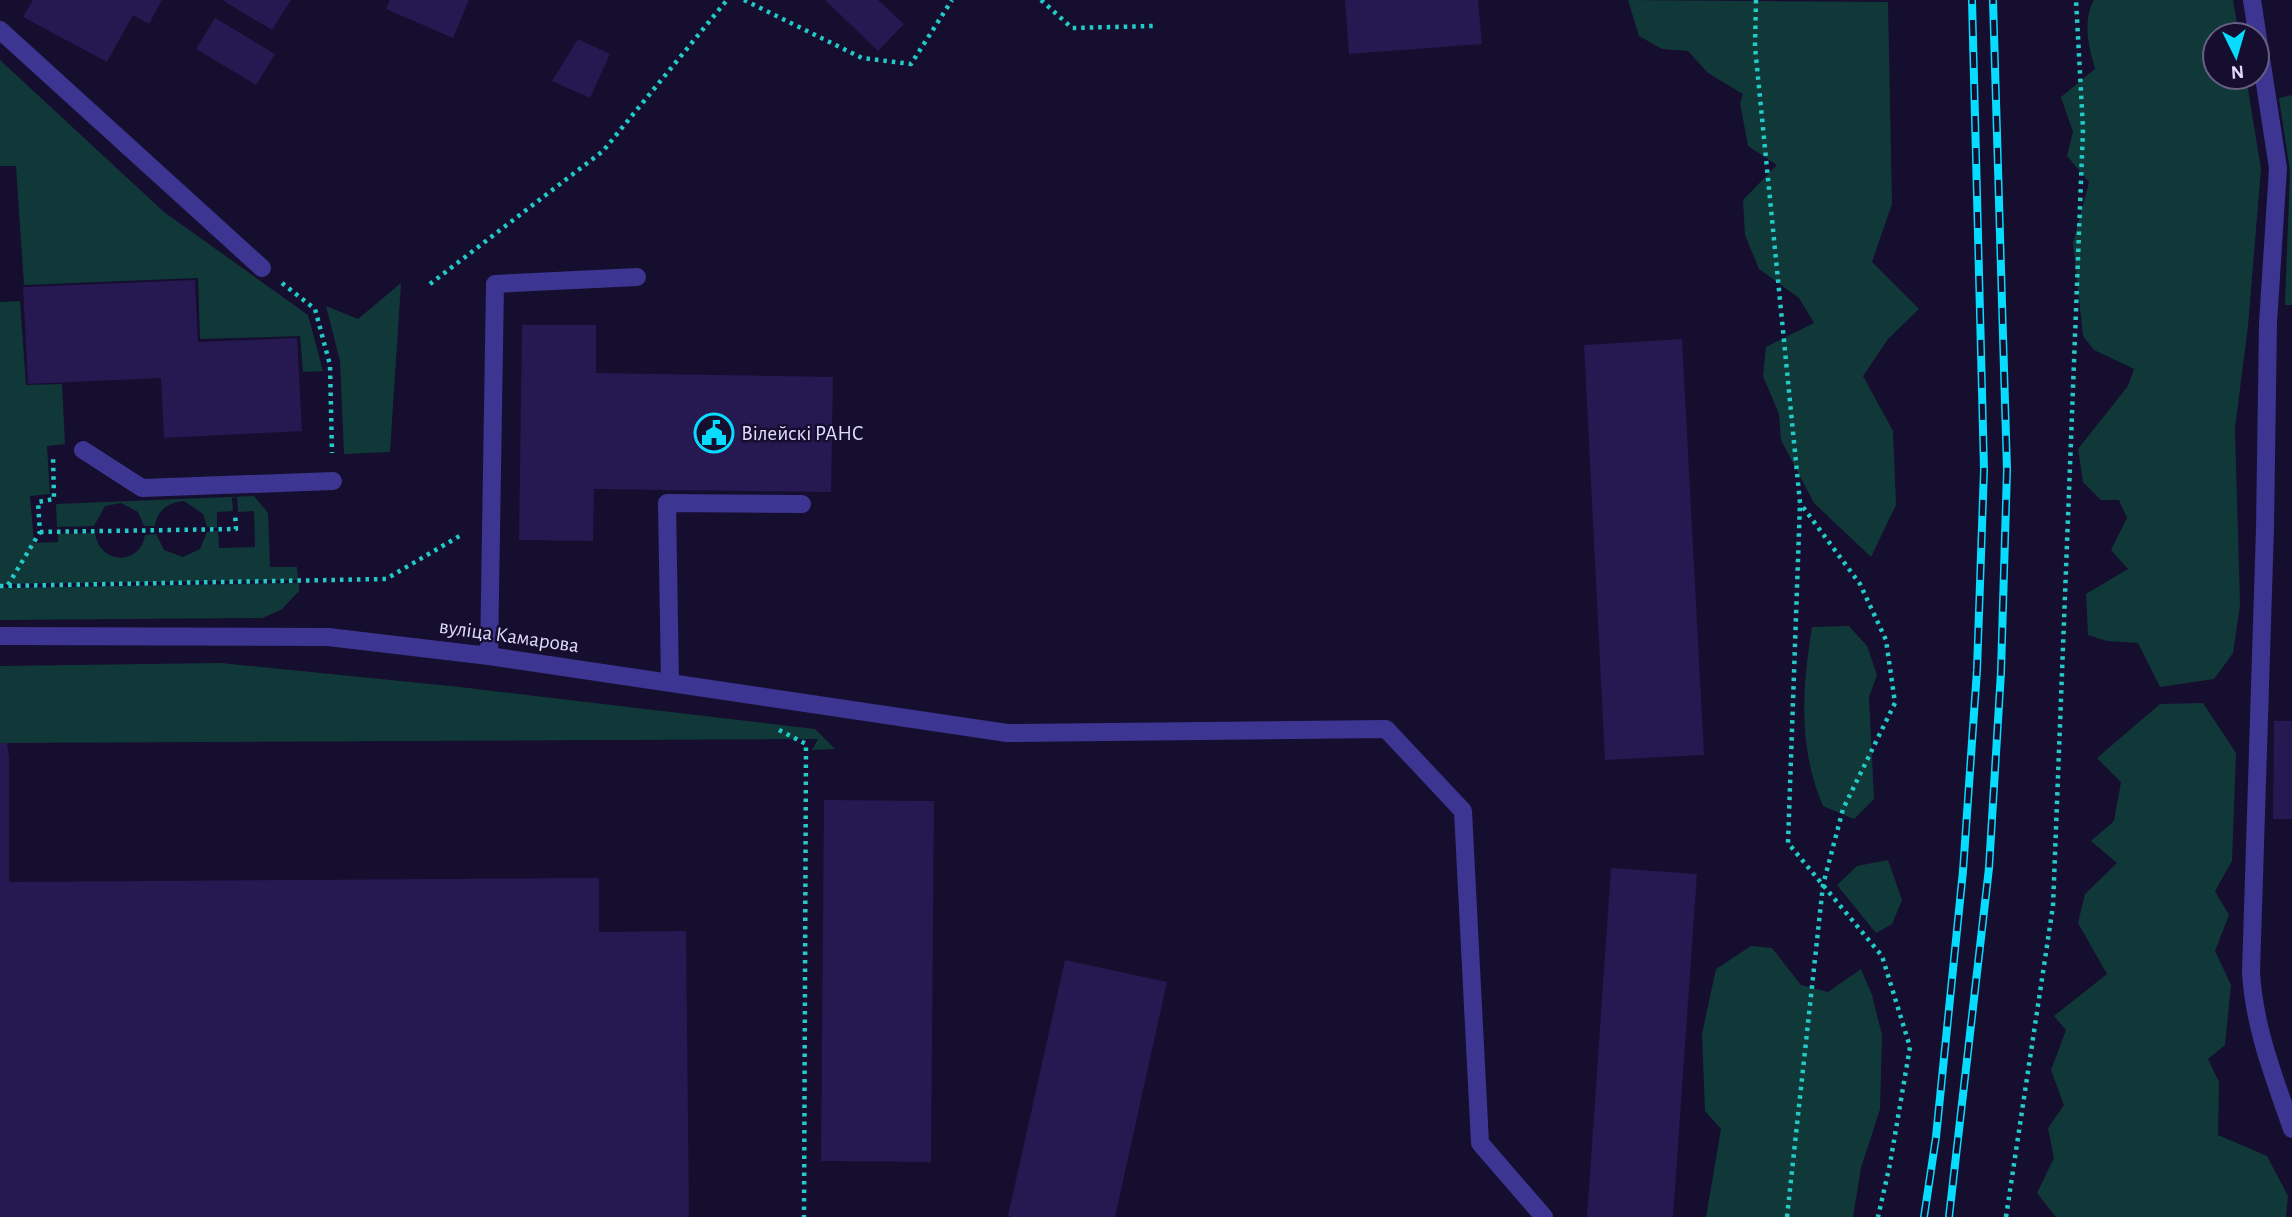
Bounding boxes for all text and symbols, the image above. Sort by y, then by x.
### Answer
north arrow [2201,21,2271,91]
text: N [2230,61,2245,81]
public building icon: Вілейскі РАНС [693,412,735,454]
place label: Вілейскі РАНС [741,423,864,444]
street label: вуліца Камарова [438,616,581,656]

